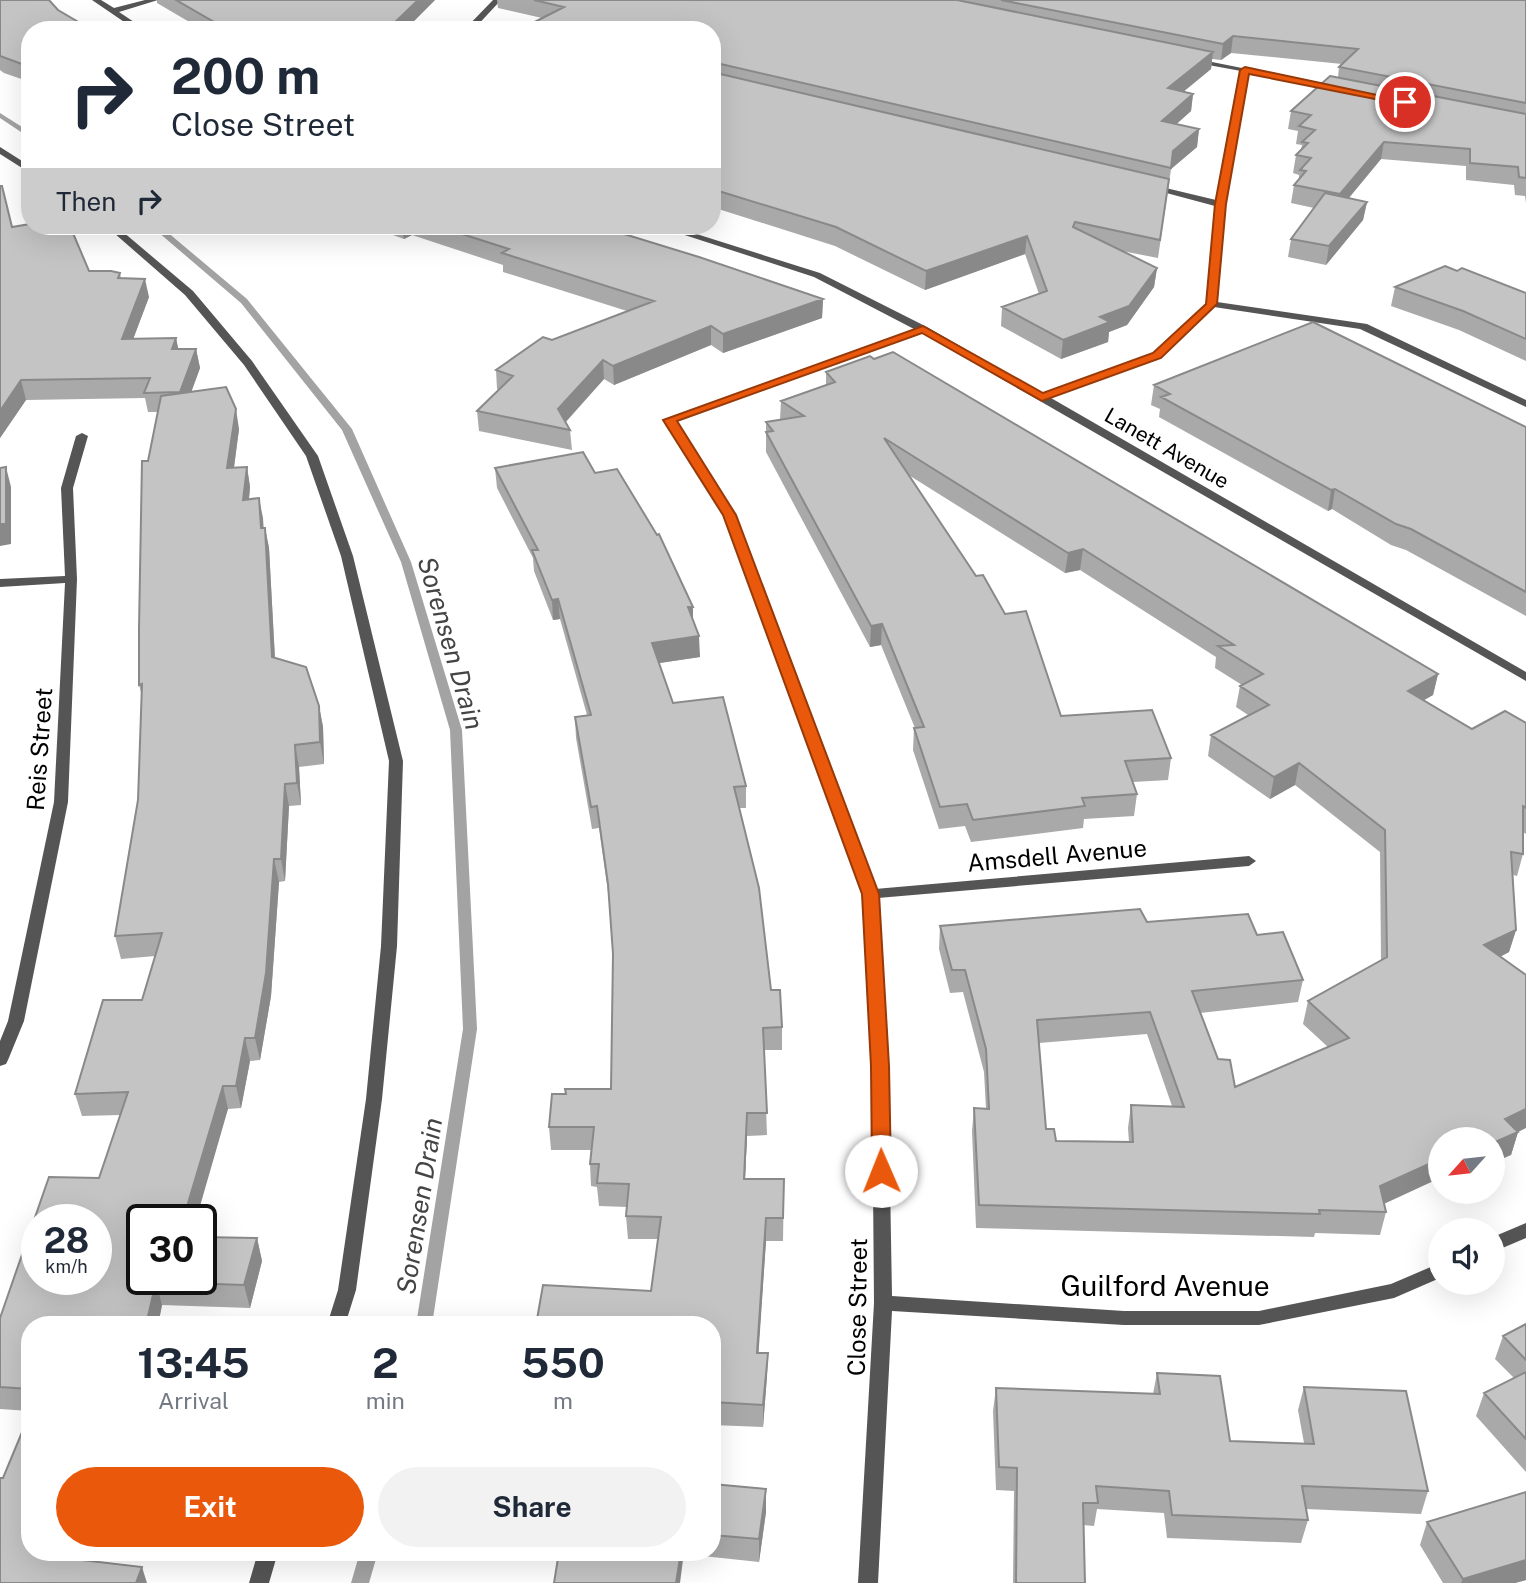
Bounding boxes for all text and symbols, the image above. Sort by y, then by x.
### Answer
text: 200 m [171,47,320,105]
icon: right [56,49,147,140]
pin [1375,72,1435,132]
icon: arrive [1386,83,1424,121]
text: Close Street [171,106,355,143]
icon: right [130,182,168,220]
text: Then [56,186,116,217]
street label: Lanett Avenue [1100,402,1234,494]
water label: Sorensen Drain [412,553,490,733]
street label: Reis Street [21,686,57,812]
street label: Amsdell Avenue [966,833,1148,877]
water label: Sorensen Drain [390,1115,448,1297]
north arrow [1428,1127,1505,1204]
map controls [1428,1127,1505,1295]
position arrow [844,1134,918,1208]
speed limit sign: 30 [126,1204,217,1295]
button: sound [1428,1218,1505,1295]
text: 28 [44,1220,89,1261]
street label: Close Street [842,1238,872,1376]
text: km/h [45,1256,88,1277]
street label: Guilford Avenue [1060,1269,1270,1302]
text: 13:45 [137,1338,250,1387]
text: 2 [372,1338,399,1387]
text: 550 [521,1338,605,1387]
text: Arrival [158,1387,229,1414]
text: min [366,1387,405,1414]
text: m [553,1387,573,1414]
button: Exit [56,1467,364,1547]
button: Share [378,1467,686,1547]

